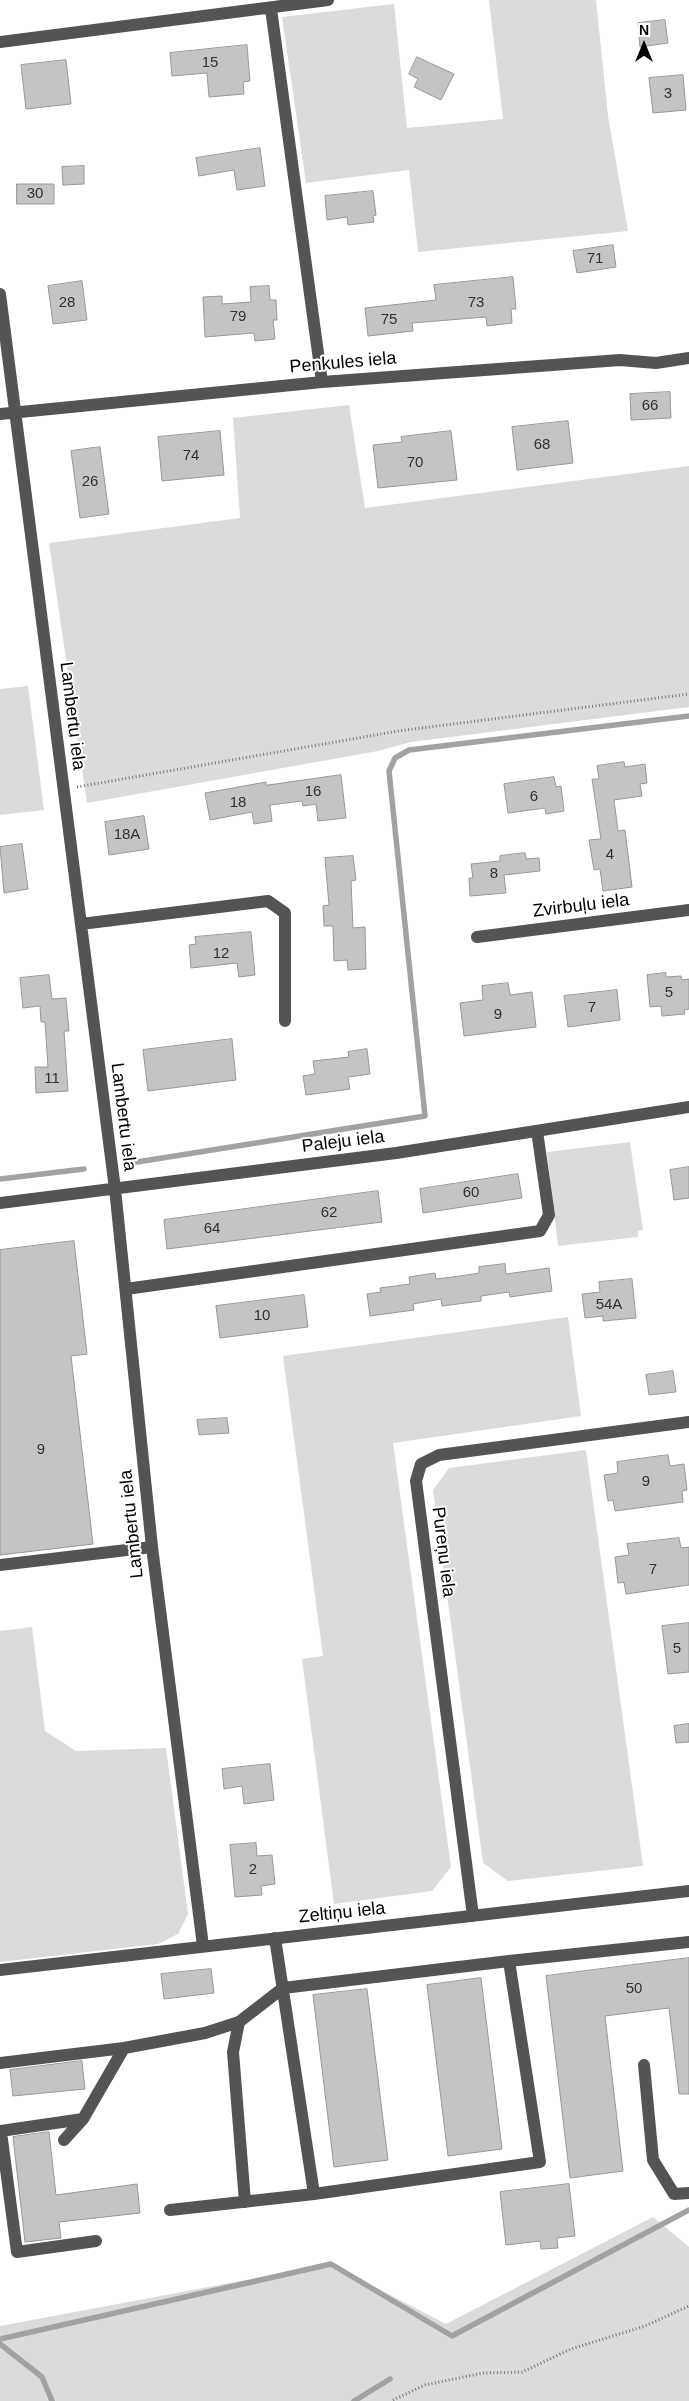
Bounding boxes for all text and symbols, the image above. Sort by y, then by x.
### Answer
north arrow [619,20,669,70]
text: N [639,22,649,38]
house number: 15 [202,54,218,72]
house number: 3 [664,85,672,103]
house number: 30 [27,185,43,203]
house number: 71 [587,250,603,268]
house number: 28 [59,294,75,312]
house number: 73 [468,294,484,312]
house number: 79 [230,308,246,326]
house number: 75 [381,311,397,329]
street label: Penkules iela [289,348,397,378]
house number: 66 [642,397,658,415]
house number: 68 [534,436,550,454]
house number: 74 [183,447,199,465]
house number: 70 [407,454,423,472]
house number: 26 [82,473,98,491]
street label: Lambertu iela [55,661,89,771]
house number: 16 [305,783,321,801]
house number: 6 [530,788,538,806]
house number: 18 [230,794,246,812]
house number: 18A [114,826,140,844]
house number: 4 [606,846,614,864]
house number: 8 [490,865,498,883]
street label: Zvirbuļu iela [532,889,630,923]
house number: 12 [213,945,229,963]
house number: 5 [665,984,673,1002]
house number: 7 [588,999,596,1017]
house number: 9 [494,1006,502,1024]
street label: Lambertu iela [106,1062,140,1172]
house number: 11 [44,1070,60,1088]
street label: Paleju iela [300,1126,386,1158]
house number: 60 [463,1184,479,1202]
house number: 62 [321,1204,337,1222]
house number: 64 [204,1220,220,1238]
house number: 54A [596,1296,622,1314]
house number: 10 [254,1307,270,1325]
house number: 9 [37,1441,45,1459]
street label: Lambertu iela [116,1469,148,1579]
house number: 9 [642,1473,650,1491]
street label: Pureņu iela [427,1505,459,1599]
house number: 7 [649,1561,657,1579]
house number: 5 [673,1640,681,1658]
house number: 2 [249,1861,257,1879]
street label: Zeltiņu iela [298,1898,386,1928]
house number: 50 [626,1980,642,1998]

